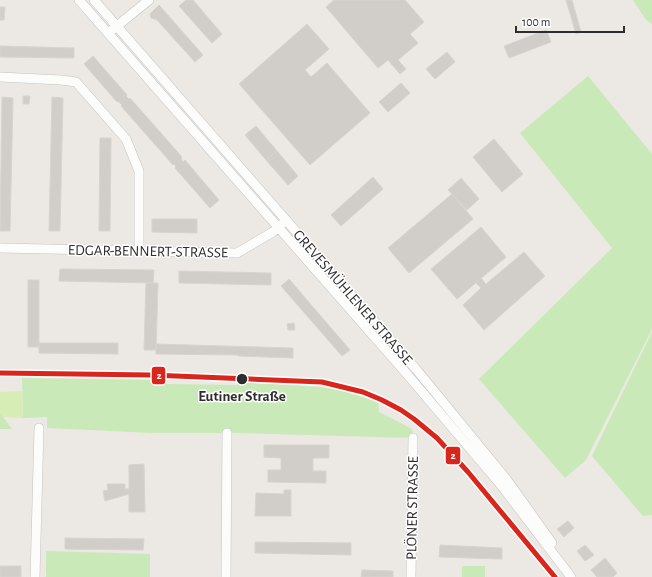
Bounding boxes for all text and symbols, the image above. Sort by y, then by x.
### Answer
scale bar [516,8,624,34]
text: 100 m [522,16,550,28]
street label: GREVESMÜHLENER STRASSE [290,226,417,368]
street label: EDGAR-BENNERT-STRASSE [68,243,228,260]
line badge: 2 [151,366,166,385]
text: 2 [156,370,162,381]
marker: Eutiner Straße [235,372,249,386]
place label: Eutiner Straße [198,389,286,404]
line badge: 2 [445,446,461,465]
text: 2 [450,450,456,461]
street label: PLÖNER STRASSE [402,456,421,560]

